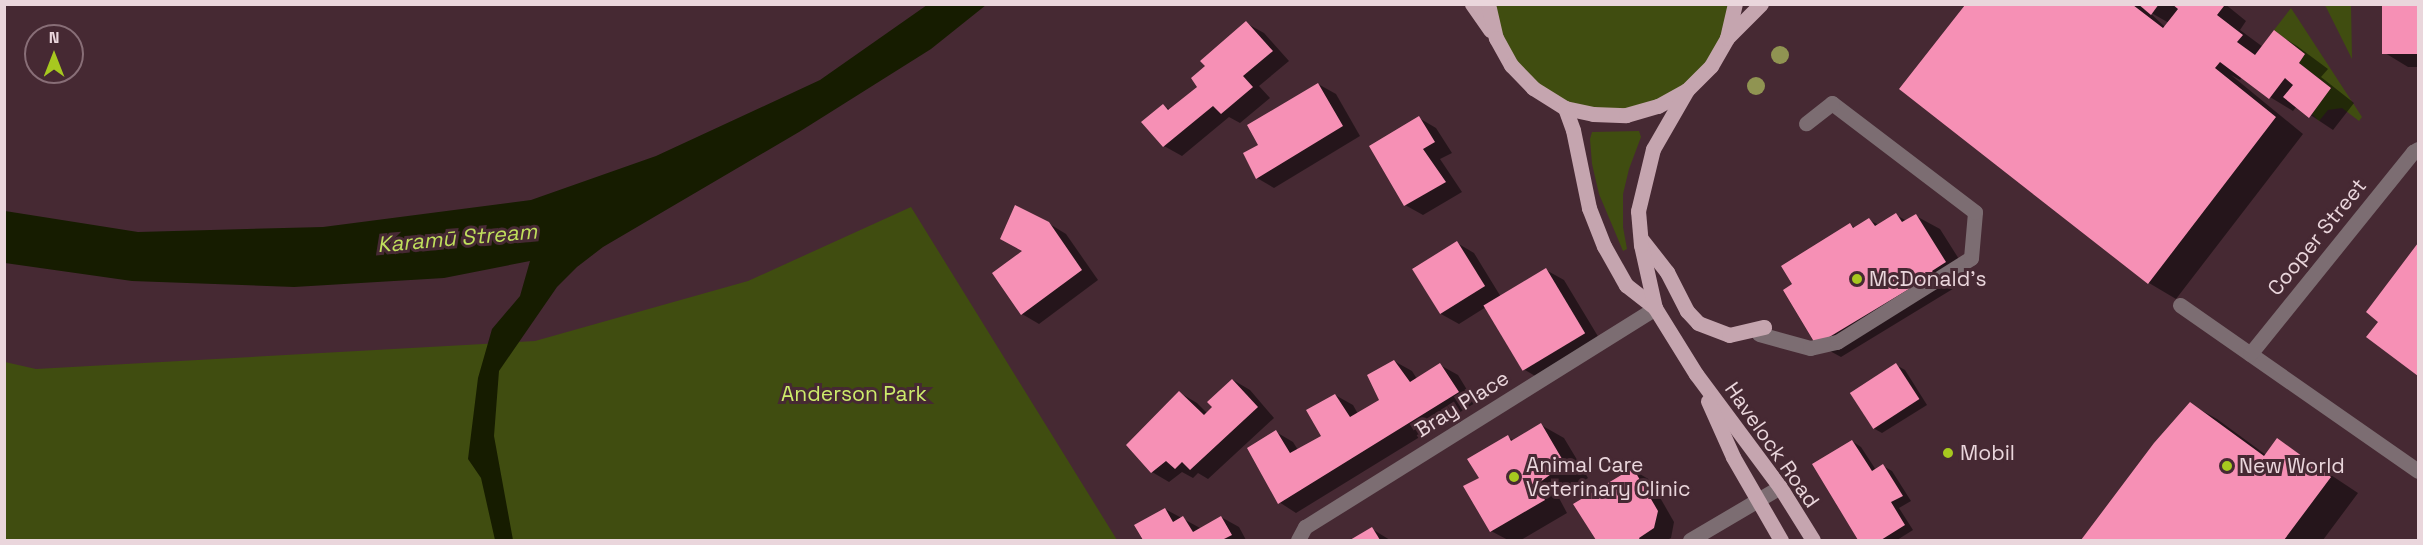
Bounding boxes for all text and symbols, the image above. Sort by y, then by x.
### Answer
north arrow [24,24,84,84]
text: N [49,27,59,48]
street label: Cooper Street [2262,174,2372,300]
water label: Karamū Stream [376,218,538,258]
place label: McDonald's [1869,266,1987,292]
marker: McDonald's [1850,272,1864,286]
street label: Bray Place [1410,365,1514,443]
street label: Havelock Road [1719,377,1825,513]
park label: Anderson Park [781,381,927,407]
place label: Mobil [1960,440,2015,466]
marker: Mobil [1941,446,1955,460]
place label: Animal Care Veterinary Clinic [1526,452,1690,502]
place label: New World [2239,453,2345,479]
marker: New World [2220,459,2234,473]
marker: Animal Care Veterinary Clinic [1507,470,1521,484]

